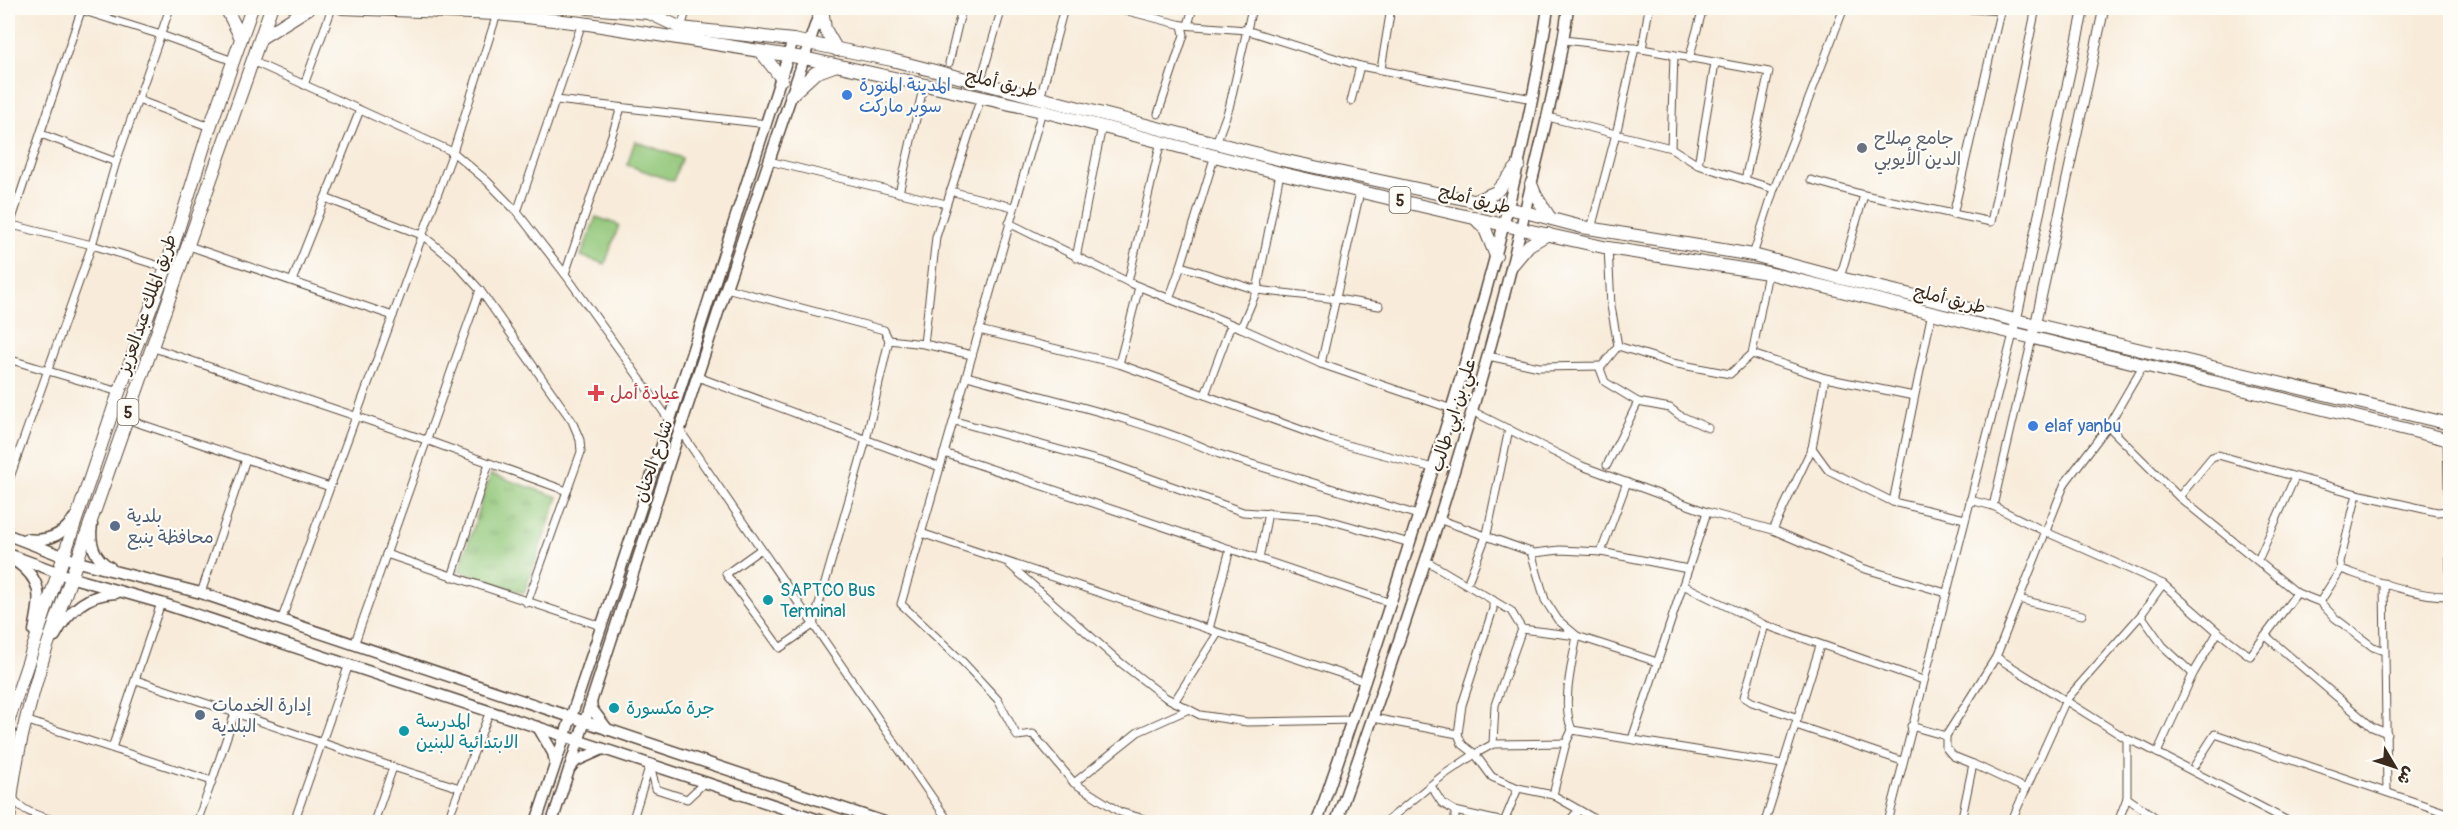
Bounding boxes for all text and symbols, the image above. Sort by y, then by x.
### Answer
street label: طريق أملج [964,64,1040,103]
place label: المدينة المنورة سوبر ماركت [859,74,951,118]
marker: المدينة المنورة سوبر ماركت [840,88,854,102]
place label: جامع صلاح الدين الأيوبي [1874,127,1961,175]
marker: جامع صلاح الدين الأيوبي [1855,141,1869,155]
street label: طريق أملج [1436,179,1513,220]
road number: 5 [1390,187,1410,213]
street label: طريق الملك عبدالعزيز [112,231,182,379]
street label: طريق أملج [1911,279,1988,320]
street label: علي بن ابي طالب [1425,356,1485,476]
place label: عيادة أمل [610,382,680,405]
marker: عيادة أمل [587,384,605,402]
road number: 5 [118,399,138,425]
place label: elaf yanbu [2045,415,2121,438]
street label: شارع الحنان [629,417,678,506]
marker: elaf yanbu [2026,419,2040,433]
place label: بلدية محافظة ينبع [127,505,214,550]
marker: بلدية محافظة ينبع [108,519,122,533]
place label: SAPTCO Bus Terminal [780,579,875,623]
marker: SAPTCO Bus Terminal [761,593,775,607]
place label: إدارة الخدمات البلدية [212,694,311,738]
place label: جرة مكسورة [626,697,715,720]
marker: جرة مكسورة [607,701,621,715]
marker: إدارة الخدمات البلدية [193,708,207,722]
place label: المدرسة الابتدائية للبنين [416,710,518,754]
marker: المدرسة الابتدائية للبنين [397,724,411,738]
north arrow [2365,737,2425,797]
text: ش [2393,763,2419,789]

